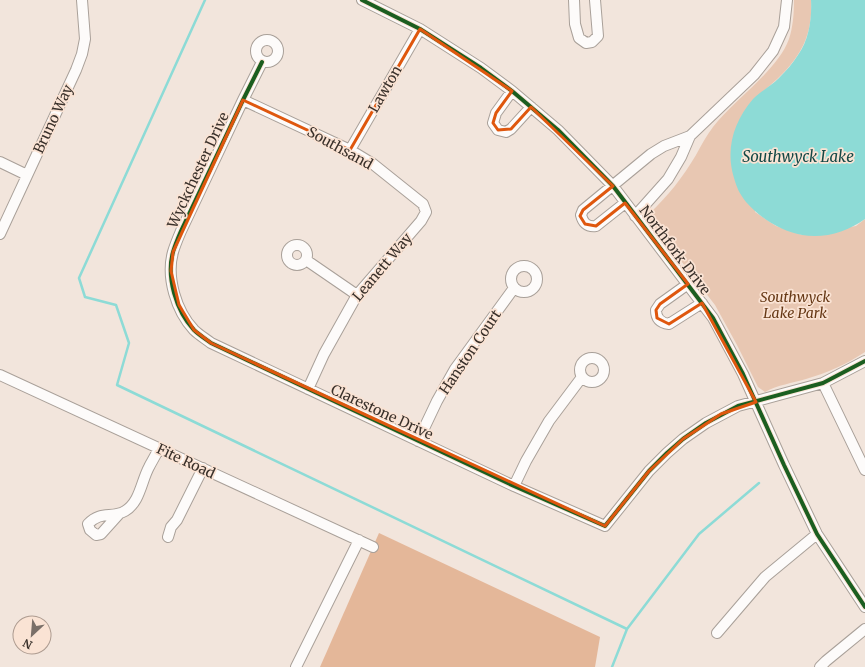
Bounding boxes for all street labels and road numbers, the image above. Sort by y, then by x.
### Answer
street label: Lawton [364,62,406,116]
street label: Bruno Way [29,81,77,156]
street label: Wyckchester Drive [163,109,233,232]
street label: Southsand [304,123,376,174]
street label: Northfork Drive [635,202,715,298]
street label: Leanett Way [348,229,416,305]
street label: Hanston Court [435,306,505,398]
street label: Clarestone Drive [328,380,436,444]
street label: Fite Road [154,440,219,483]

